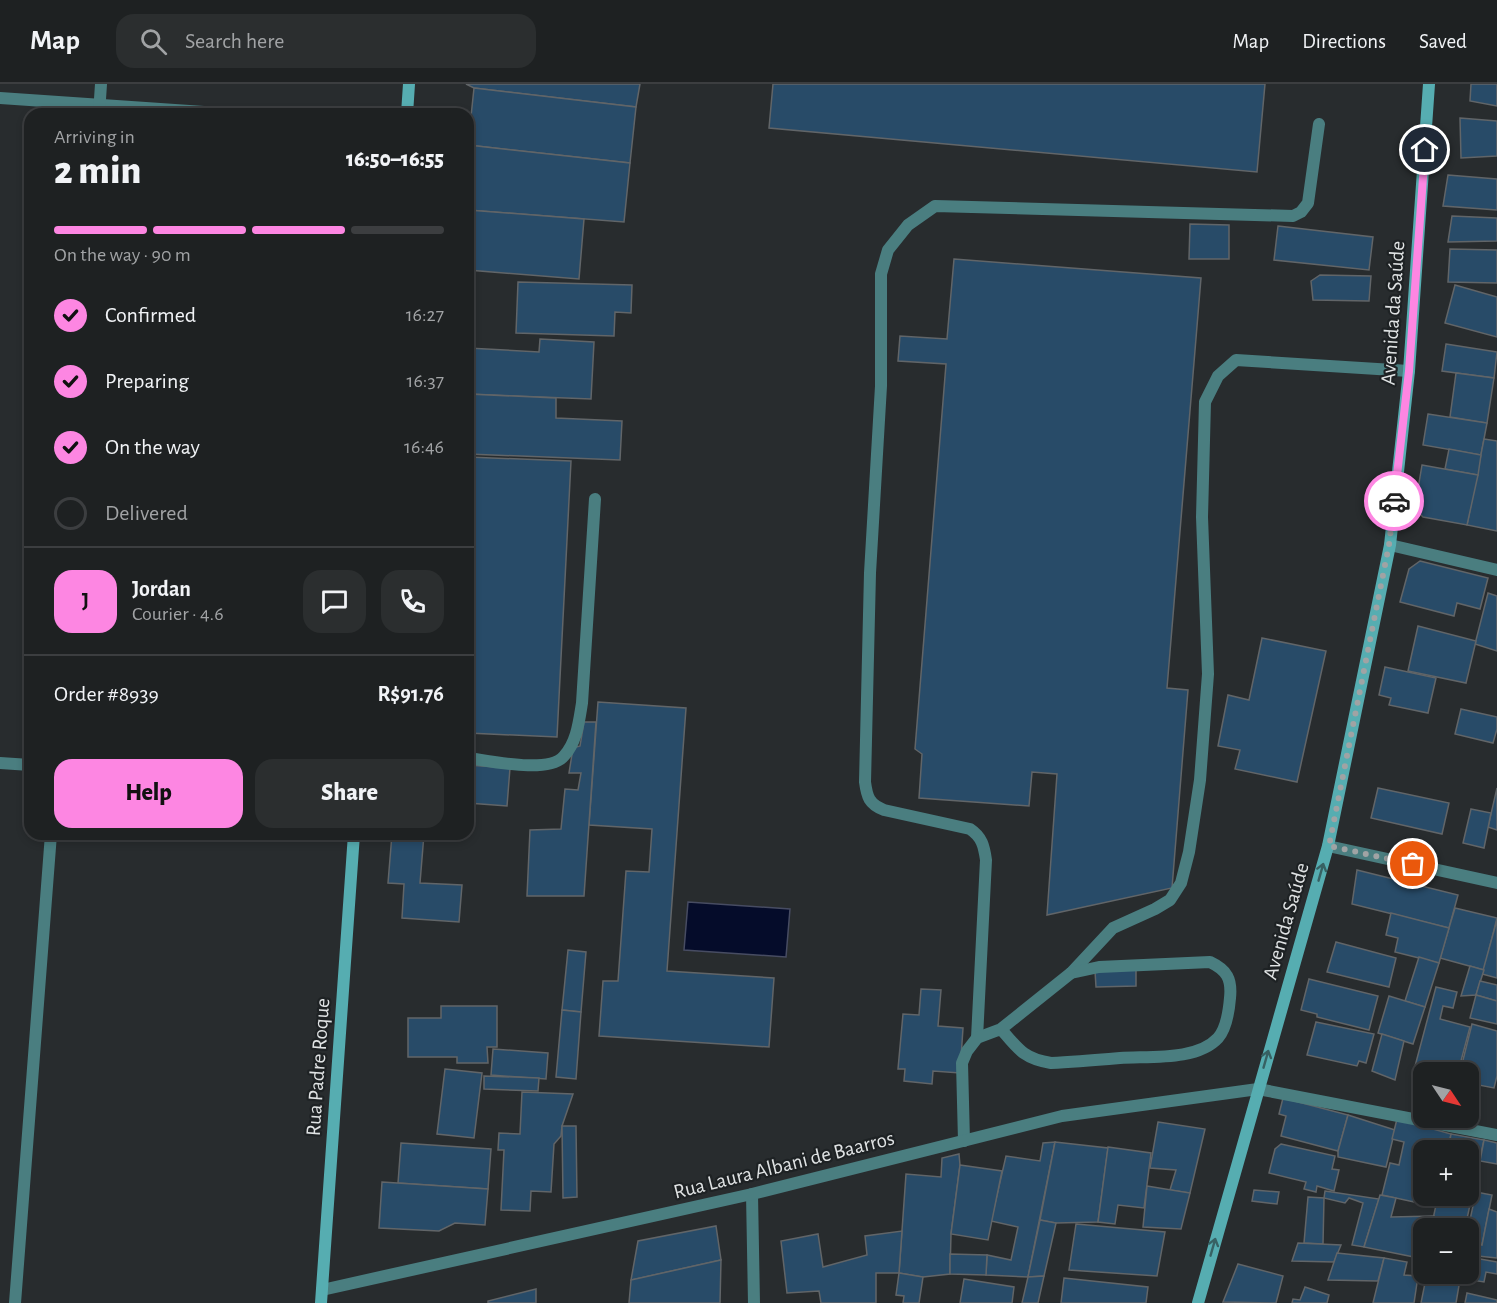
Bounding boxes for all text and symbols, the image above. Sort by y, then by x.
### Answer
search box [116,14,536,68]
icon: search [137,25,170,58]
text: Map [30,27,80,55]
text: Search here [185,30,284,52]
text: Map [1233,31,1269,52]
text: Directions [1302,31,1386,52]
text: Saved [1419,31,1467,52]
pin [1399,124,1450,175]
text: Arriving in [54,127,135,147]
icon: home [1408,133,1441,166]
text: 16:50–16:55 [346,148,444,170]
text: 2 min [54,152,141,191]
street label: Avenida da Saúde [1377,240,1409,386]
text: On the way · 90 m [54,245,191,265]
icon: check [54,299,87,332]
text: Confirmed [105,304,196,326]
text: 16:27 [406,305,444,325]
icon: check [54,365,87,398]
text: Preparing [105,370,189,392]
text: 16:37 [407,371,444,391]
icon: check [54,431,87,464]
text: On the way [105,436,200,458]
text: 16:46 [404,437,444,457]
courier [1364,471,1424,531]
icon: car [1378,485,1411,518]
text: Delivered [105,502,188,524]
button: chat [303,570,366,633]
button: phone [381,570,444,633]
text: Jordan [132,578,191,600]
text: J [82,590,89,612]
text: Courier · 4.6 [132,604,224,624]
text: Order #8939 [54,683,159,705]
text: R$91.76 [377,683,444,705]
button: Help [54,759,243,828]
button: Share [255,759,444,828]
pin [1387,838,1438,889]
icon: bag [1396,847,1429,880]
street label: Avenida Saúde [1259,860,1313,982]
one-way arrow [1316,863,1327,882]
street label: Rua Padre Roque [303,997,333,1137]
one-way arrow [1261,1050,1272,1069]
north arrow [1413,1062,1479,1128]
map controls [1413,1062,1479,1284]
street label: Rua Laura Albani de Baarros [671,1127,897,1203]
button: + [1413,1140,1479,1206]
button: − [1413,1218,1479,1284]
one-way arrow [1208,1238,1219,1257]

